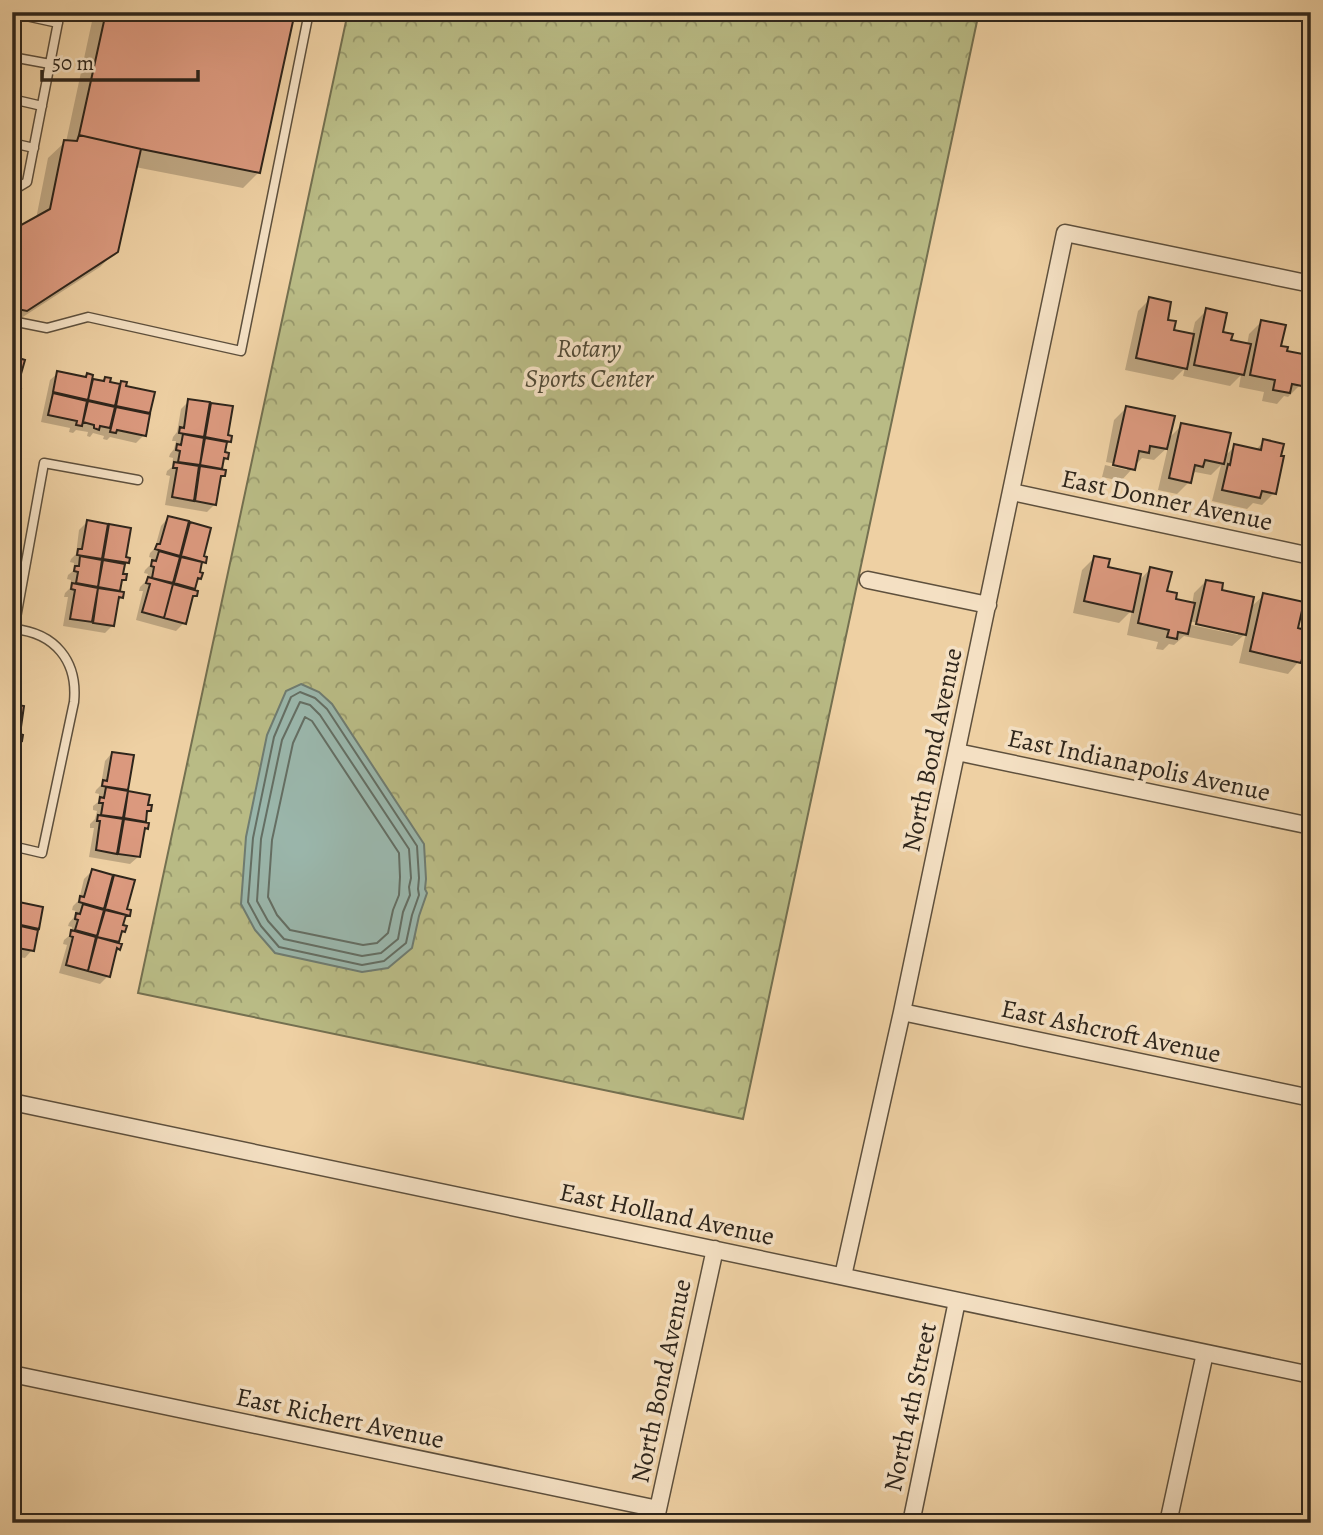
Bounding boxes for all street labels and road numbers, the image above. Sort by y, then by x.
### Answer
street label: East Donner Avenue [1058,461,1276,539]
street label: North Bond Avenue [893,645,971,855]
street label: East Indianapolis Avenue [1004,720,1274,810]
street label: East Ashcroft Avenue [998,991,1224,1071]
street label: East Holland Avenue [556,1174,778,1254]
street label: North Bond Avenue [622,1276,700,1486]
street label: North 4th Street [875,1319,945,1495]
street label: East Richert Avenue [233,1379,447,1457]

